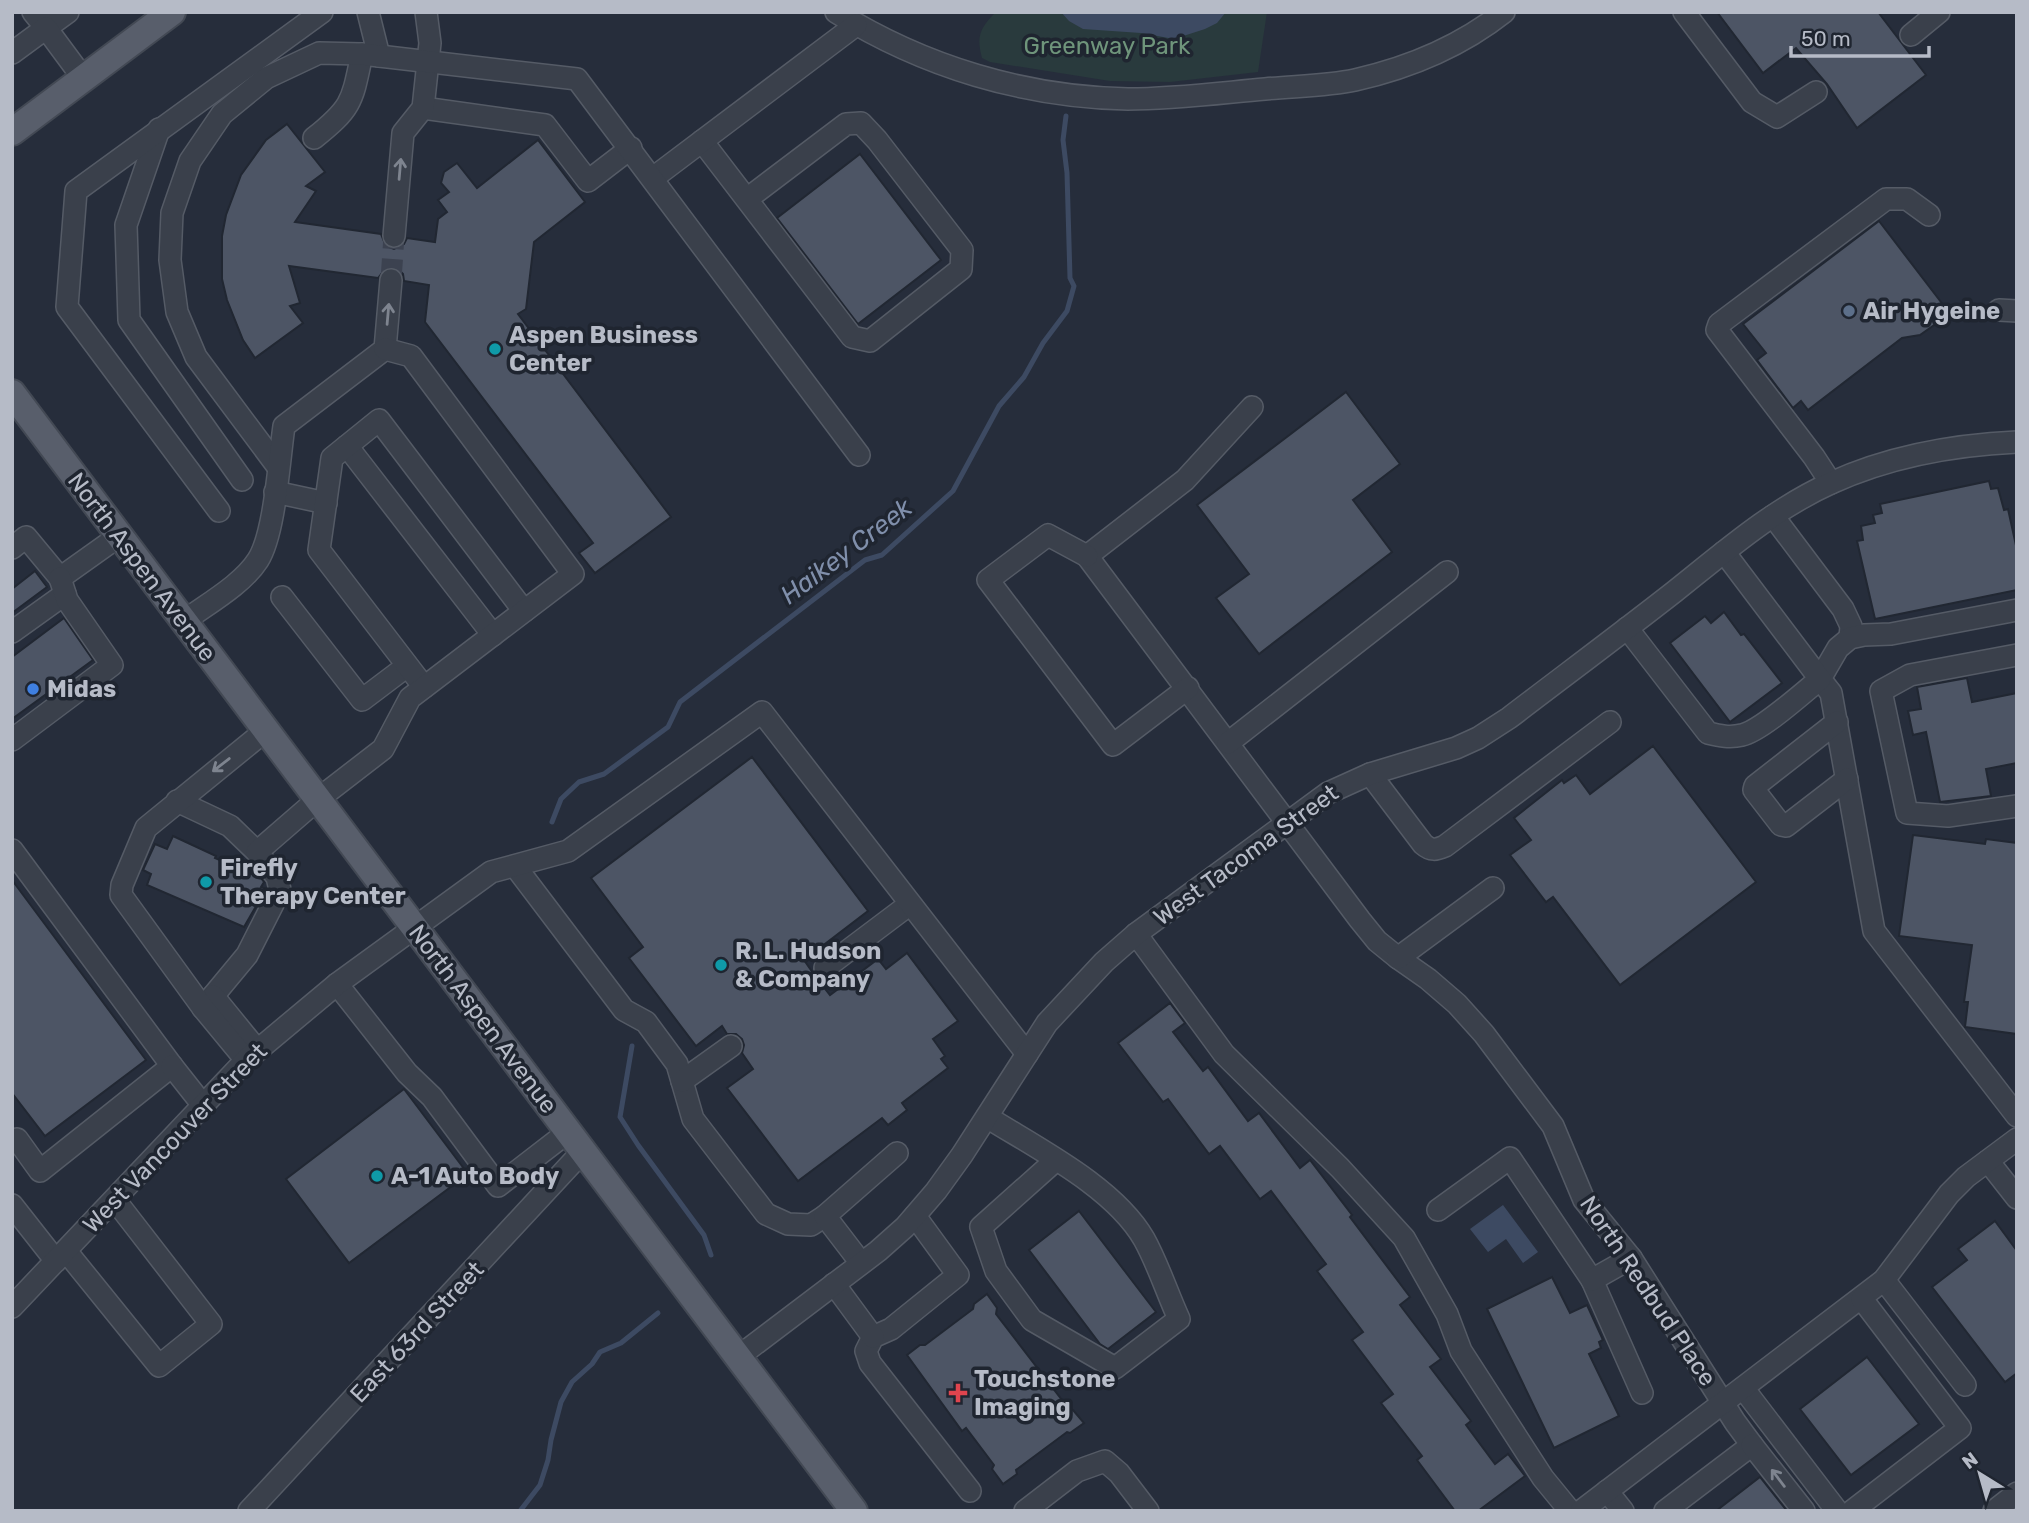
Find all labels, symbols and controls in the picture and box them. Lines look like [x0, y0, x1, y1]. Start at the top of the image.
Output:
scale bar [1791, 14, 1929, 58]
text: 50 m [1801, 26, 1851, 51]
park label: Greenway Park [1024, 32, 1191, 60]
one-way arrow [394, 158, 407, 180]
place label: Air Hygeine [1863, 297, 2000, 325]
marker: Air Hygeine [1841, 303, 1857, 319]
one-way arrow [382, 304, 395, 326]
place label: Aspen Business Center [509, 321, 698, 377]
marker: Aspen Business Center [487, 341, 503, 357]
street label: North Aspen Avenue [62, 467, 222, 667]
water label: Haikey Creek [774, 492, 919, 611]
place label: Midas [47, 675, 116, 703]
marker: Midas [25, 681, 41, 697]
one-way arrow [212, 758, 231, 773]
street label: West Tacoma Street [1148, 779, 1344, 931]
place label: Firefly Therapy Center [220, 854, 406, 910]
marker: Firefly Therapy Center [198, 874, 214, 890]
street label: North Aspen Avenue [403, 919, 563, 1119]
place label: R. L. Hudson & Company [735, 937, 882, 993]
marker: R. L. Hudson & Company [713, 957, 729, 973]
street label: West Vancouver Street [77, 1037, 273, 1239]
place label: A-1 Auto Body [391, 1162, 559, 1190]
marker: A-1 Auto Body [369, 1168, 385, 1184]
street label: North Redbud Place [1574, 1191, 1722, 1391]
street label: East 63rd Street [344, 1256, 490, 1408]
place label: Touchstone Imaging [974, 1365, 1116, 1421]
marker: Touchstone Imaging [948, 1383, 968, 1403]
north arrow [1945, 1439, 2015, 1509]
text: N [1958, 1448, 1982, 1474]
one-way arrow [1771, 1469, 1786, 1487]

